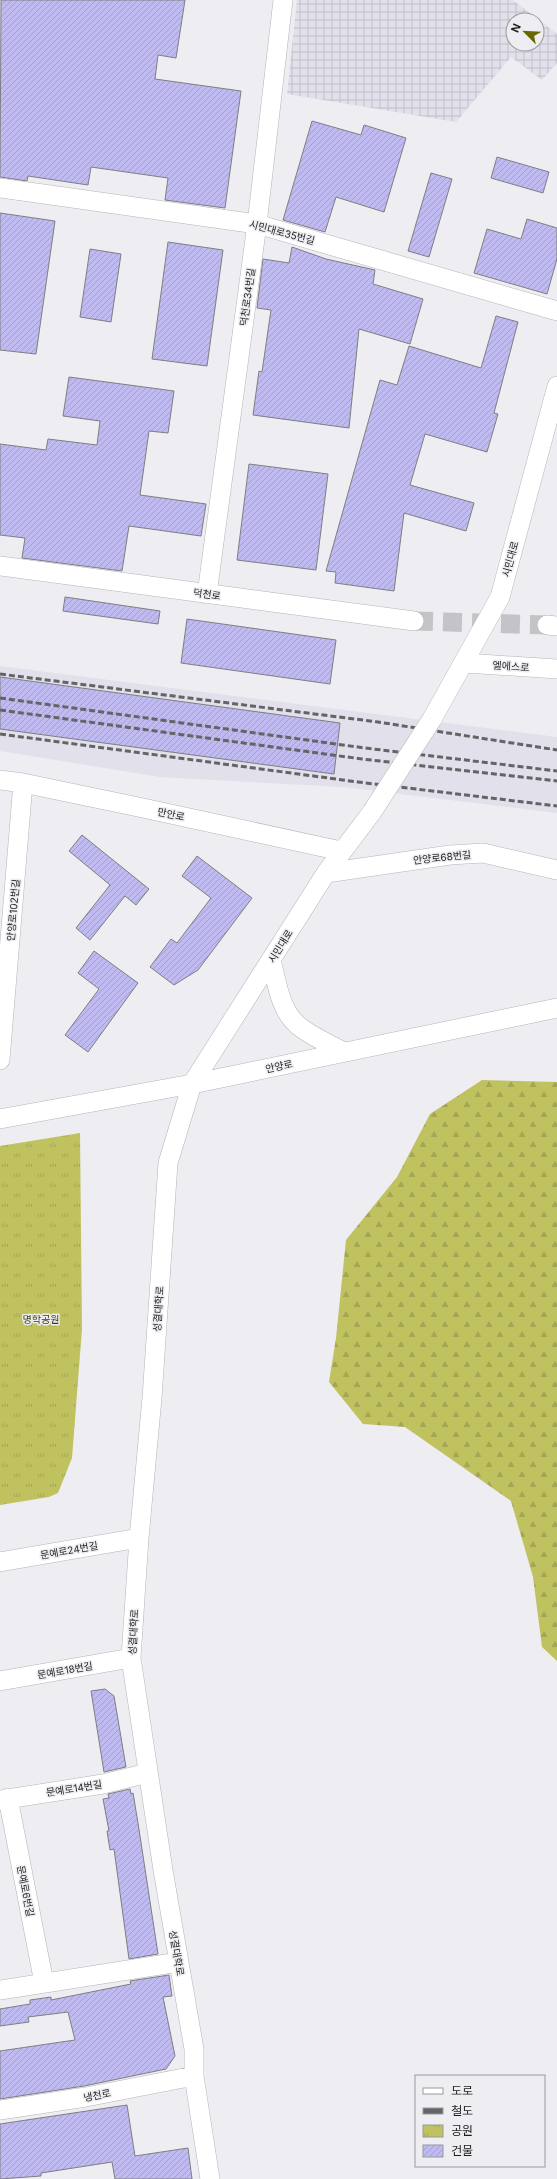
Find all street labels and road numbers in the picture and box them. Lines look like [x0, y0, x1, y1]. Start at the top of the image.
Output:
street label: 시민대로35번길 [248, 217, 316, 247]
street label: 덕천로34번길 [237, 267, 257, 327]
street label: 시민대로 [499, 540, 521, 578]
street label: 덕천로 [192, 586, 222, 602]
street label: 엘에스로 [492, 659, 530, 673]
street label: 만안로 [156, 805, 186, 823]
street label: 안양로68번길 [412, 848, 472, 866]
street label: 안양로102번길 [4, 878, 22, 942]
street label: 시민대로 [265, 927, 295, 965]
street label: 안양로 [264, 1057, 294, 1075]
street label: 성결대학로 [150, 1286, 166, 1332]
street label: 문예로24번길 [39, 1539, 99, 1561]
street label: 성결대학로 [126, 1609, 140, 1655]
street label: 문예로18번길 [36, 1659, 94, 1681]
street label: 문예로14번길 [45, 1778, 103, 1798]
street label: 문예로6번길 [15, 1864, 37, 1918]
street label: 성결대학로 [167, 1929, 187, 1977]
street label: 냉천로 [82, 2086, 112, 2104]

